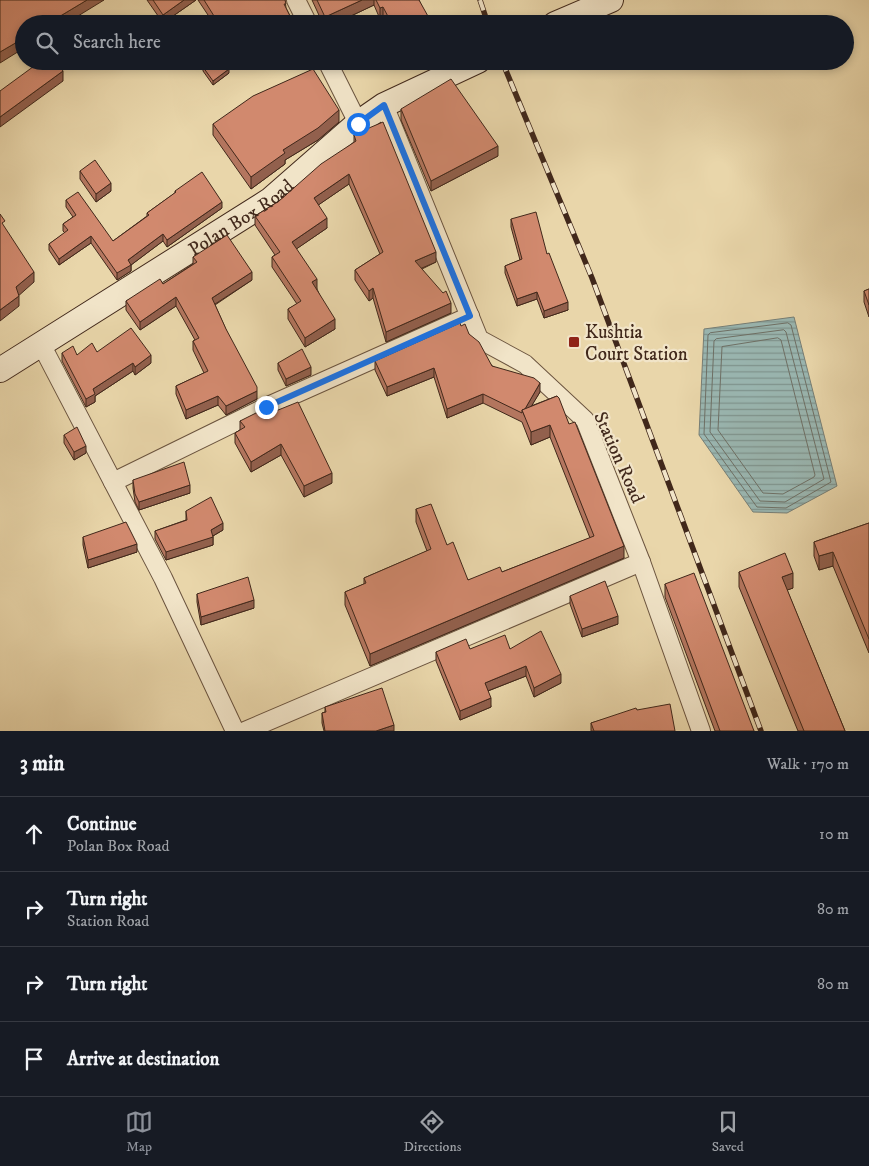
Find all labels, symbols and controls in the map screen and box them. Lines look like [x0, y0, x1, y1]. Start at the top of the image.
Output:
search box [15, 15, 854, 70]
icon: search [33, 29, 61, 57]
text: Search here [73, 31, 161, 54]
route start [347, 113, 370, 136]
street label: Polan Box Road [184, 174, 299, 262]
place label: Kushtia Court Station [585, 321, 688, 366]
marker: Kushtia Court Station [567, 335, 581, 349]
route end [255, 396, 278, 419]
street label: Station Road [588, 408, 649, 507]
text: 3 min [20, 751, 65, 777]
text: Walk · 170 m [767, 754, 849, 774]
text: Continue [67, 813, 137, 836]
icon: ahead [20, 820, 48, 848]
text: 10 m [819, 824, 849, 844]
text: Polan Box Road [67, 836, 169, 856]
text: Turn right [67, 888, 147, 911]
icon: right [20, 895, 48, 923]
text: 80 m [817, 899, 849, 919]
text: Station Road [67, 911, 149, 931]
icon: right [20, 970, 48, 998]
text: Turn right [67, 973, 147, 996]
text: 80 m [817, 974, 849, 994]
icon: arrive [20, 1045, 48, 1073]
text: Arrive at destination [67, 1048, 219, 1071]
tab: Map [125, 1108, 153, 1156]
tab: Directions [403, 1108, 461, 1156]
tab: Saved [712, 1108, 744, 1156]

